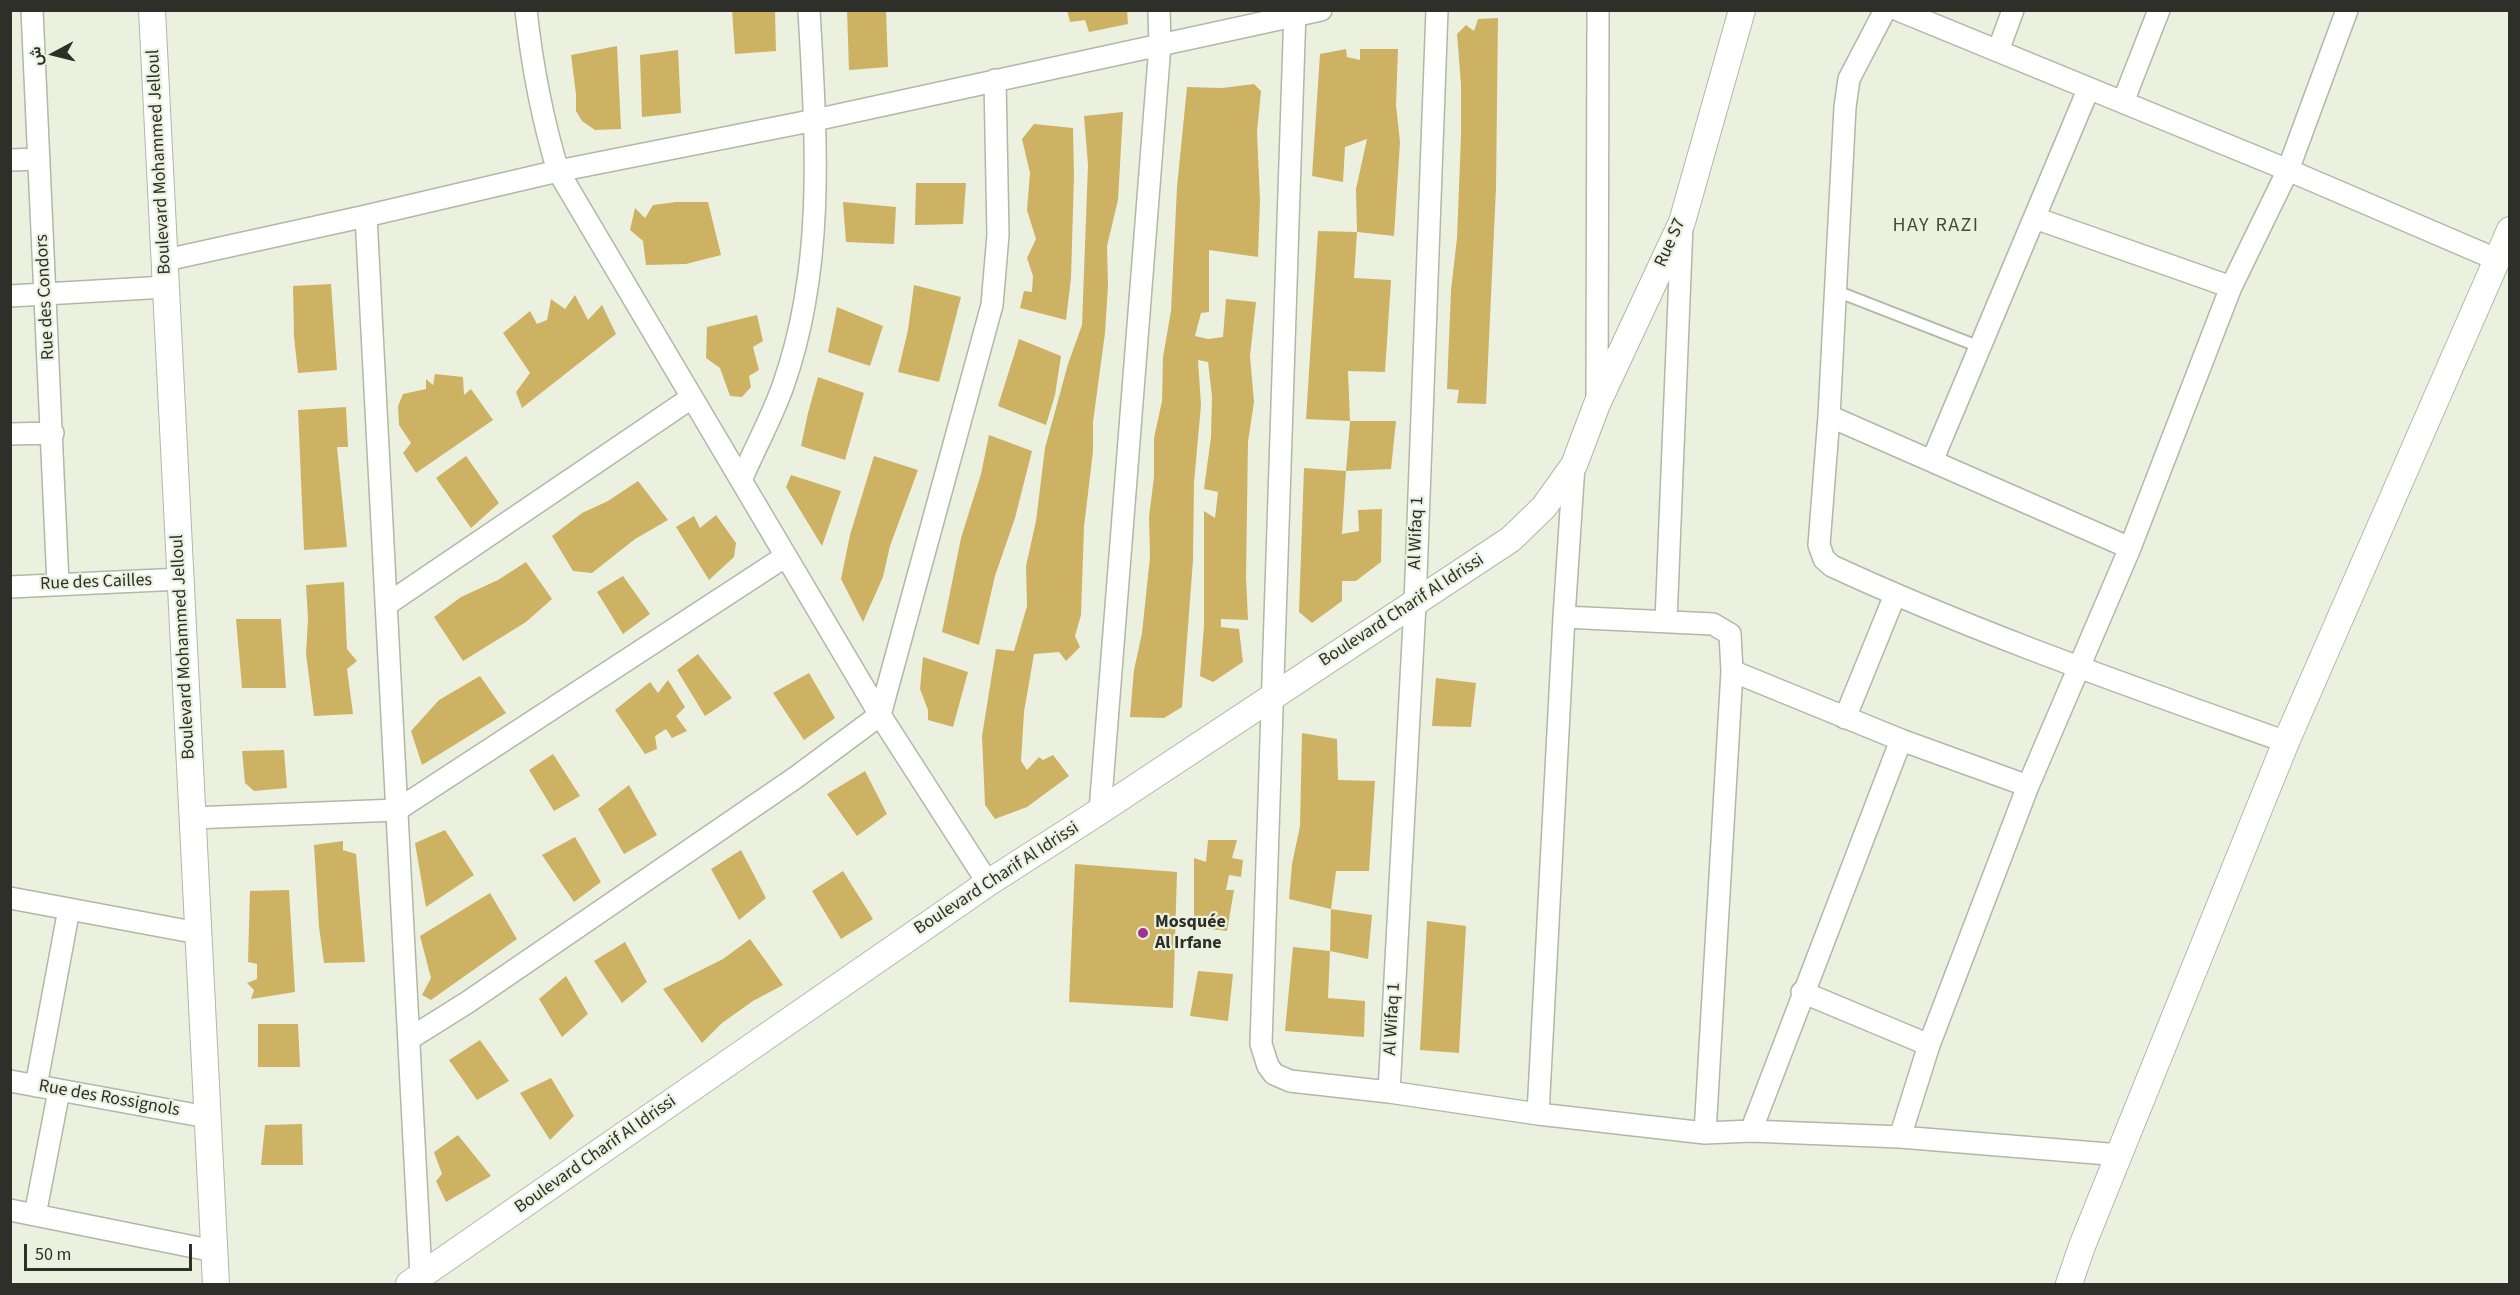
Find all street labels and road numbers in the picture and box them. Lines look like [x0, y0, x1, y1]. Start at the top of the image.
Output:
street label: Boulevard Mohammed Jelloul [143, 49, 177, 275]
street label: Rue S7 [1651, 215, 1691, 271]
street label: Rue des Condors [32, 234, 60, 360]
street label: Al Wifaq 1 [1405, 496, 1429, 570]
street label: Boulevard Mohammed Jelloul [167, 534, 201, 760]
street label: Boulevard Charif Al Idrissi [1316, 550, 1488, 672]
street label: Rue des Cailles [40, 570, 152, 596]
street label: Boulevard Charif Al Idrissi [911, 818, 1083, 940]
street label: Al Wifaq 1 [1380, 982, 1406, 1056]
street label: Rue des Rossignols [37, 1076, 181, 1122]
street label: Boulevard Charif Al Idrissi [511, 1091, 681, 1219]

